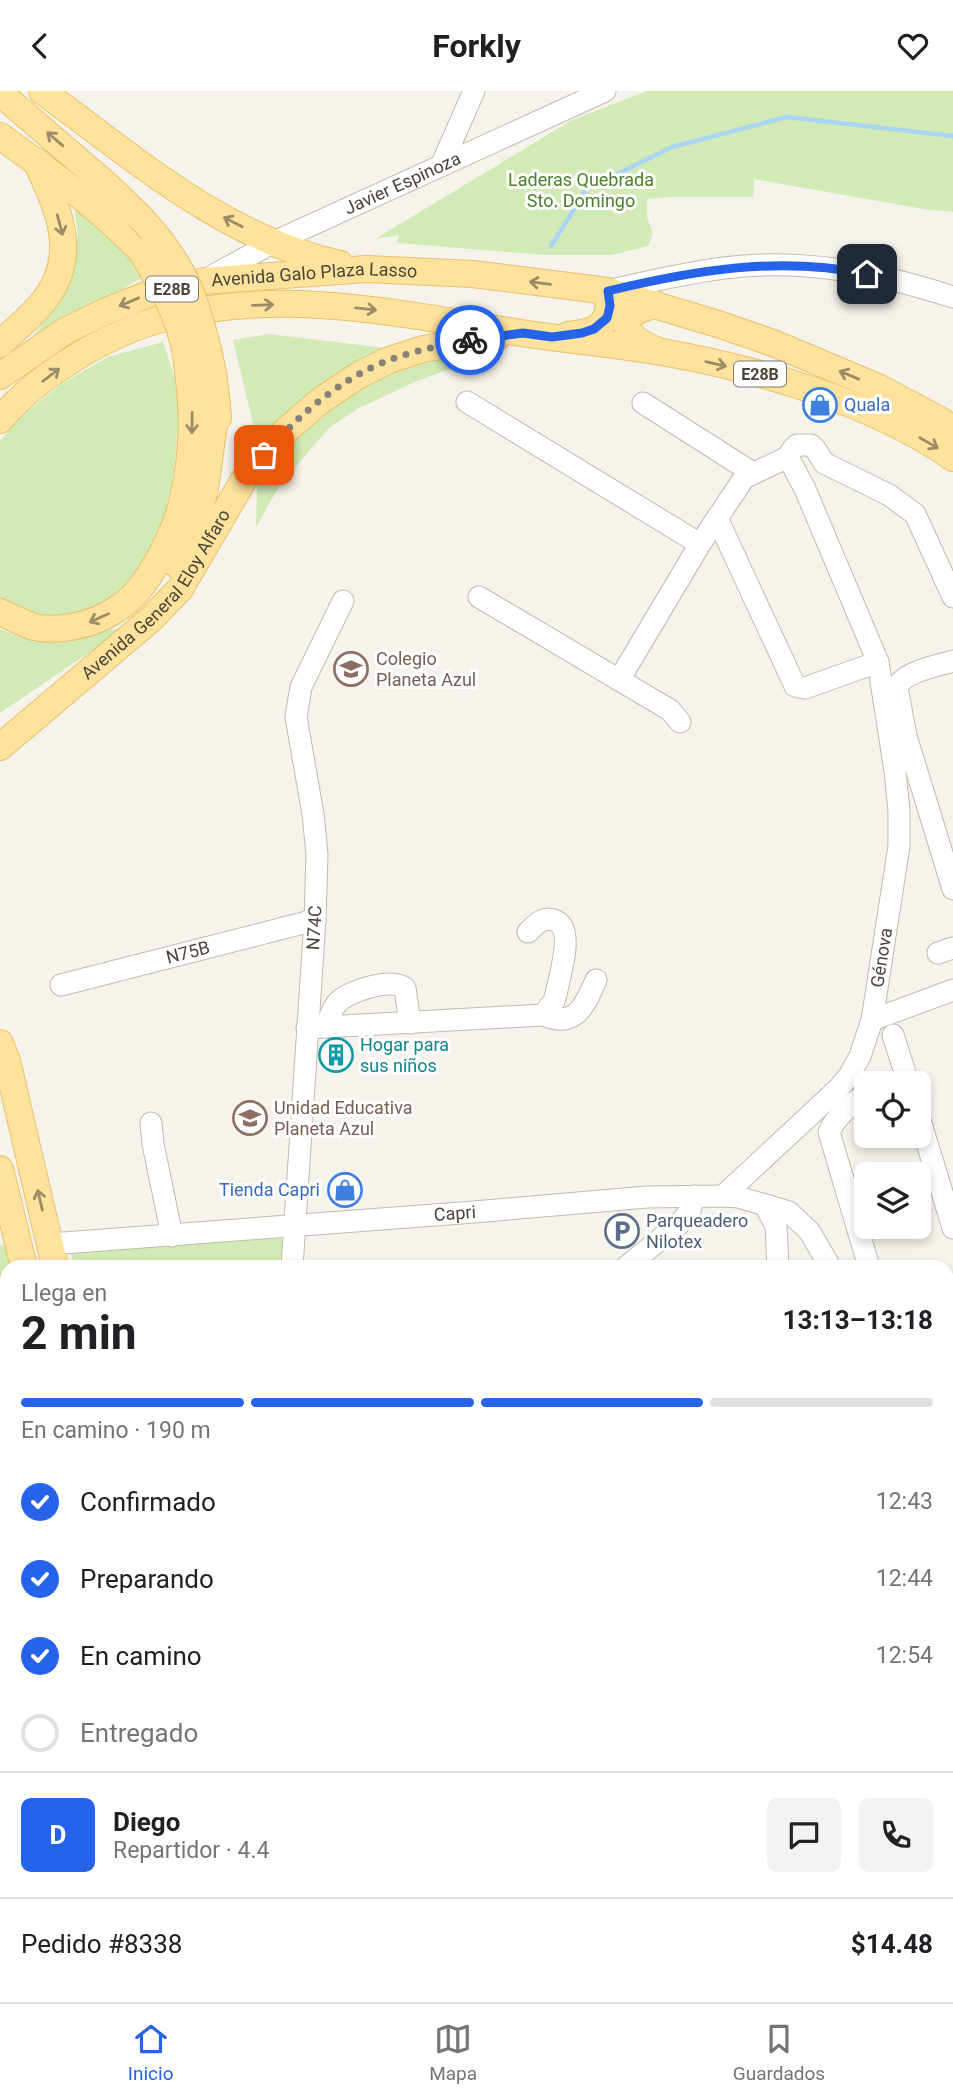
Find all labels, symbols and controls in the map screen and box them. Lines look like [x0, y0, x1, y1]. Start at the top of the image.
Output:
icon: back [21, 27, 59, 65]
text: Forkly [432, 27, 521, 65]
icon: heart [894, 27, 932, 65]
one-way arrow [46, 131, 64, 147]
street label: Javier Espinoza [341, 147, 464, 219]
park label: Laderas Quebrada Sto. Domingo [508, 169, 654, 211]
one-way arrow [55, 214, 68, 236]
one-way arrow [223, 215, 244, 229]
pin [837, 244, 897, 304]
icon: home [848, 255, 886, 293]
street label: Avenida Galo Plaza Lasso [210, 258, 418, 290]
one-way arrow [529, 276, 552, 289]
road number: E28B [146, 277, 198, 301]
one-way arrow [119, 296, 141, 309]
one-way arrow [251, 299, 274, 312]
one-way arrow [354, 303, 376, 316]
courier [435, 305, 505, 375]
icon: bike [451, 321, 489, 359]
one-way arrow [704, 358, 727, 371]
road number: E28B [734, 361, 786, 387]
one-way arrow [41, 367, 59, 382]
one-way arrow [839, 368, 861, 381]
shop icon: Quala [801, 386, 839, 424]
place label: Quala [844, 394, 890, 415]
one-way arrow [185, 411, 199, 434]
pin [234, 425, 294, 485]
icon: bag [245, 436, 283, 474]
one-way arrow [918, 436, 938, 450]
street label: Avenida General Eloy Alfaro [77, 505, 234, 684]
one-way arrow [89, 612, 111, 625]
place label: Colegio Planeta Azul [376, 648, 476, 690]
school or university icon: Colegio Planeta Azul [332, 650, 370, 688]
street label: N74C [302, 905, 325, 951]
street label: Génova [866, 926, 896, 989]
street label: N75B [164, 936, 212, 968]
place label: Hogar para sus niños [360, 1034, 449, 1076]
building icon: Hogar para sus niños [317, 1036, 355, 1074]
map controls [854, 1071, 931, 1239]
button: locate [854, 1071, 931, 1148]
place label: Unidad Educativa Planeta Azul [274, 1097, 413, 1139]
school or university icon: Unidad Educativa Planeta Azul [231, 1099, 269, 1137]
button: layers [854, 1162, 931, 1239]
shop icon: Tienda Capri [326, 1171, 364, 1209]
place label: Tienda Capri [219, 1179, 320, 1200]
one-way arrow [32, 1189, 46, 1212]
street label: Capri [433, 1201, 477, 1225]
place label: Parqueadero Nilotex [646, 1210, 748, 1252]
parking icon: Parqueadero Nilotex [603, 1212, 641, 1250]
text: Llega en [21, 1280, 107, 1307]
text: 13:13–13:18 [783, 1305, 933, 1335]
text: 2 min [21, 1306, 137, 1360]
text: En camino · 190 m [21, 1417, 211, 1444]
icon: check [21, 1483, 59, 1521]
text: Confirmado [80, 1487, 216, 1517]
text: 12:43 [876, 1488, 933, 1515]
icon: check [21, 1560, 59, 1598]
text: Preparando [80, 1564, 214, 1594]
text: 12:44 [876, 1565, 933, 1592]
icon: check [21, 1637, 59, 1675]
text: En camino [80, 1641, 202, 1671]
text: 12:54 [876, 1642, 933, 1669]
text: Entregado [80, 1718, 198, 1748]
button: chat [767, 1798, 841, 1872]
button: phone [859, 1798, 933, 1872]
text: Diego [113, 1807, 180, 1837]
text: D [50, 1820, 66, 1850]
text: Repartidor · 4.4 [113, 1837, 270, 1864]
text: Pedido #8338 [21, 1929, 182, 1959]
text: $14.48 [851, 1929, 933, 1959]
tab: Inicio [128, 2020, 174, 2085]
tab: Mapa [429, 2020, 477, 2085]
tab: Guardados [733, 2020, 825, 2085]

